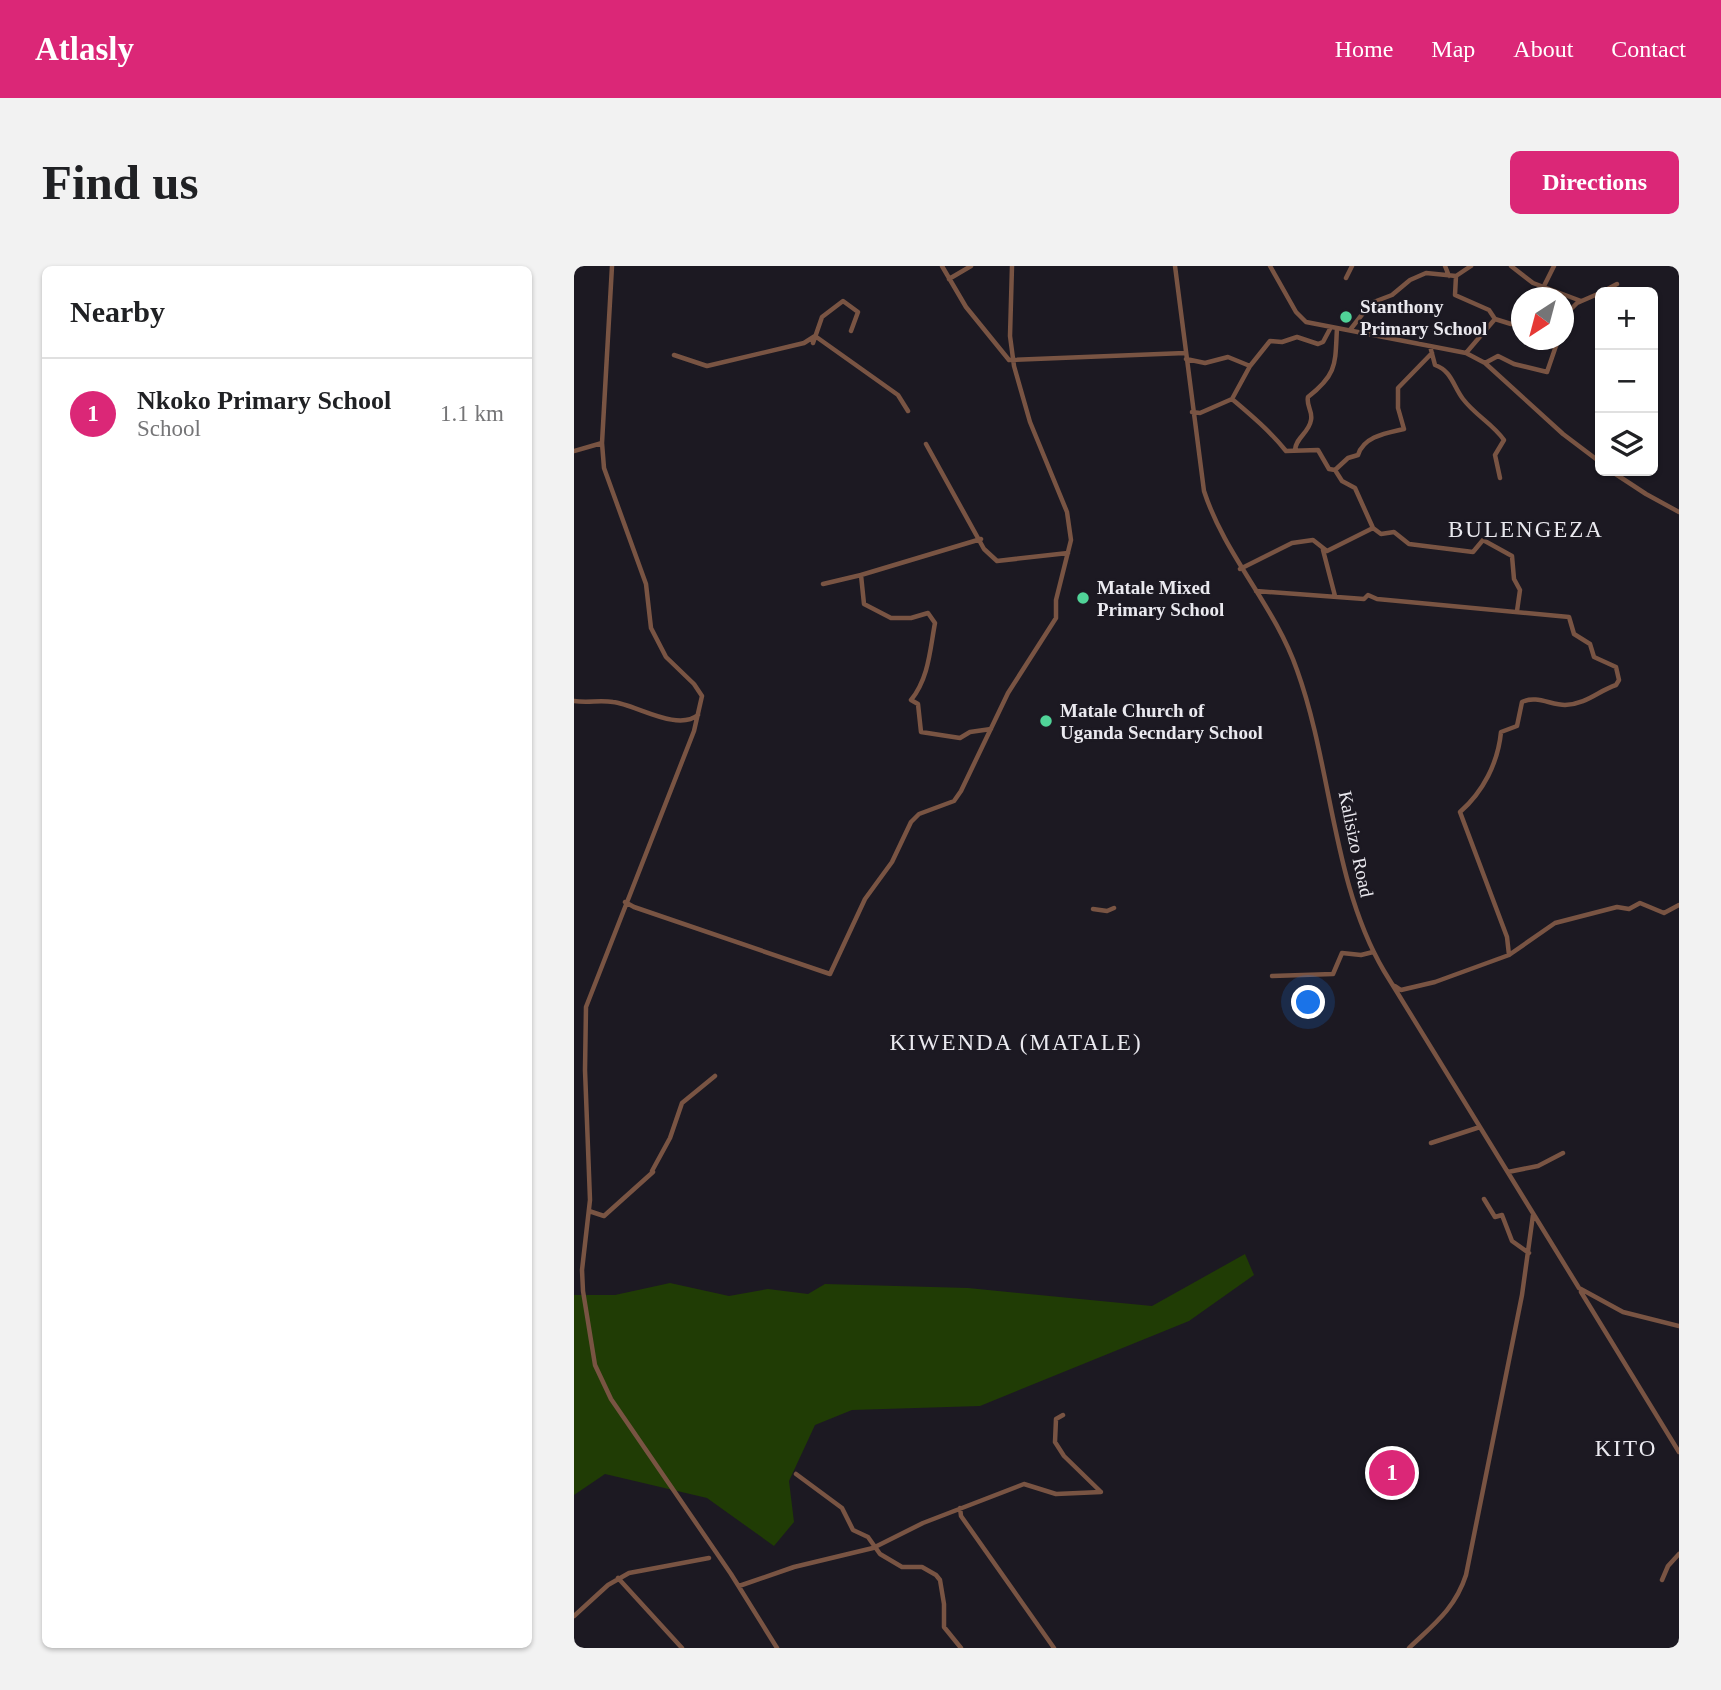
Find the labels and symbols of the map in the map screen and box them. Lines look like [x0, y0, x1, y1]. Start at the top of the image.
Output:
north arrow [1511, 287, 1574, 350]
place label: Stanthony Primary School [1360, 296, 1487, 339]
marker: Stanthony Primary School [1338, 309, 1354, 325]
district label: BULENGEZA [1448, 517, 1604, 542]
place label: Matale Mixed Primary School [1097, 577, 1224, 620]
marker: Matale Mixed Primary School [1075, 590, 1091, 606]
place label: Matale Church of Uganda Secndary School [1060, 700, 1263, 743]
marker: Matale Church of Uganda Secndary School [1038, 713, 1054, 729]
street label: Kalisizo Road [1334, 789, 1378, 900]
your location [1291, 985, 1325, 1019]
district label: KIWENDA (MATALE) [889, 1030, 1143, 1055]
district label: KITO [1595, 1436, 1657, 1461]
pin: 1 [1369, 1447, 1415, 1499]

